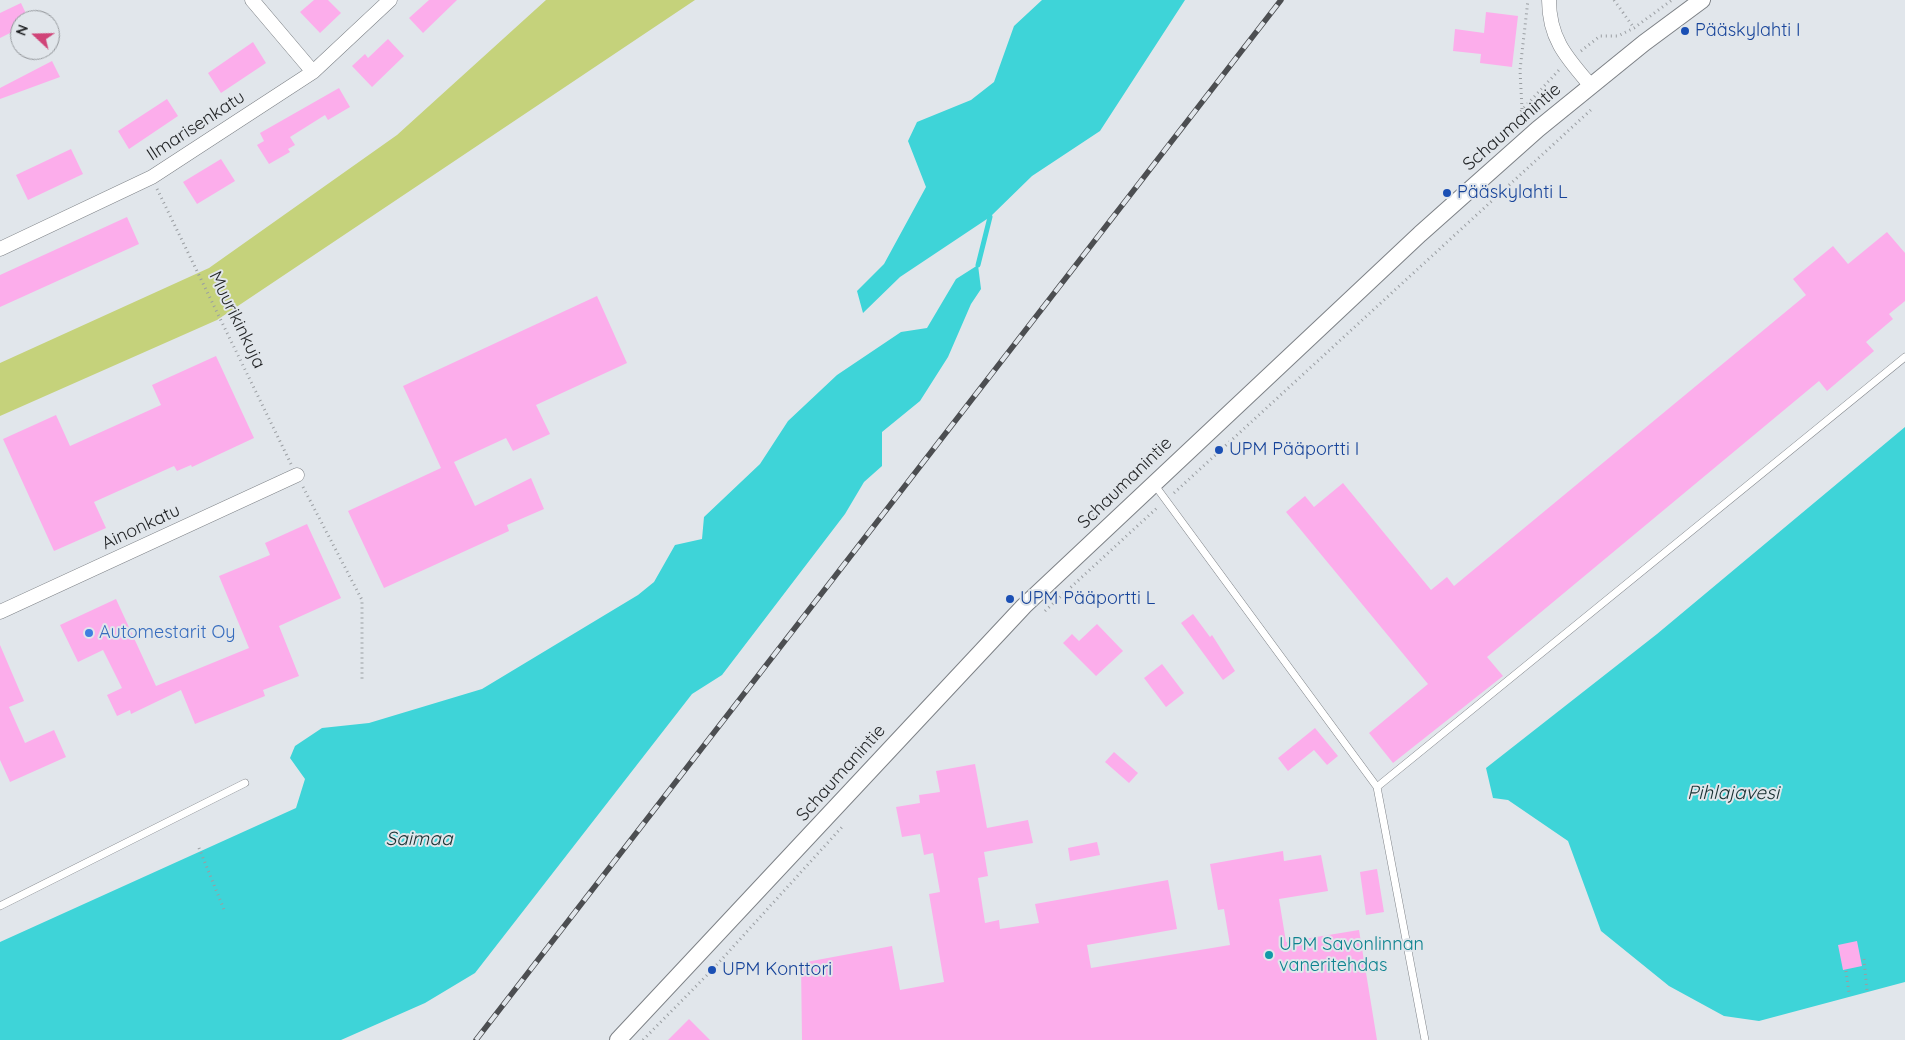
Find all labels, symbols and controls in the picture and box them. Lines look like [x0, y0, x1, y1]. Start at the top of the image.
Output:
north arrow [10, 10, 60, 60]
place label: Pääskylahti I [1695, 20, 1801, 42]
text: N [12, 22, 32, 38]
marker: Pääskylahti I [1679, 25, 1691, 37]
street label: Schaumanintie [1459, 79, 1565, 175]
street label: Ilmarisenkatu [143, 86, 249, 166]
place label: Pääskylahti L [1457, 182, 1568, 204]
marker: Pääskylahti L [1441, 187, 1453, 199]
street label: Muurikinkuja [204, 268, 270, 372]
street label: Schaumanintie [1073, 433, 1177, 533]
place label: UPM Pääportti I [1229, 439, 1359, 461]
marker: UPM Pääportti I [1213, 444, 1225, 456]
street label: Ainonkatu [98, 499, 184, 555]
place label: UPM Pääportti L [1020, 588, 1155, 610]
marker: UPM Pääportti L [1004, 593, 1016, 605]
place label: Automestarit Oy [99, 622, 235, 644]
marker: Automestarit Oy [83, 627, 95, 639]
street label: Schaumanintie [792, 720, 890, 826]
water label: Pihlajavesi [1687, 782, 1779, 804]
water label: Saimaa [386, 828, 452, 850]
place label: UPM Savonlinnan vaneritehdas [1279, 934, 1424, 976]
marker: UPM Savonlinnan vaneritehdas [1263, 949, 1275, 961]
place label: UPM Konttori [722, 959, 832, 981]
marker: UPM Konttori [706, 964, 718, 976]

